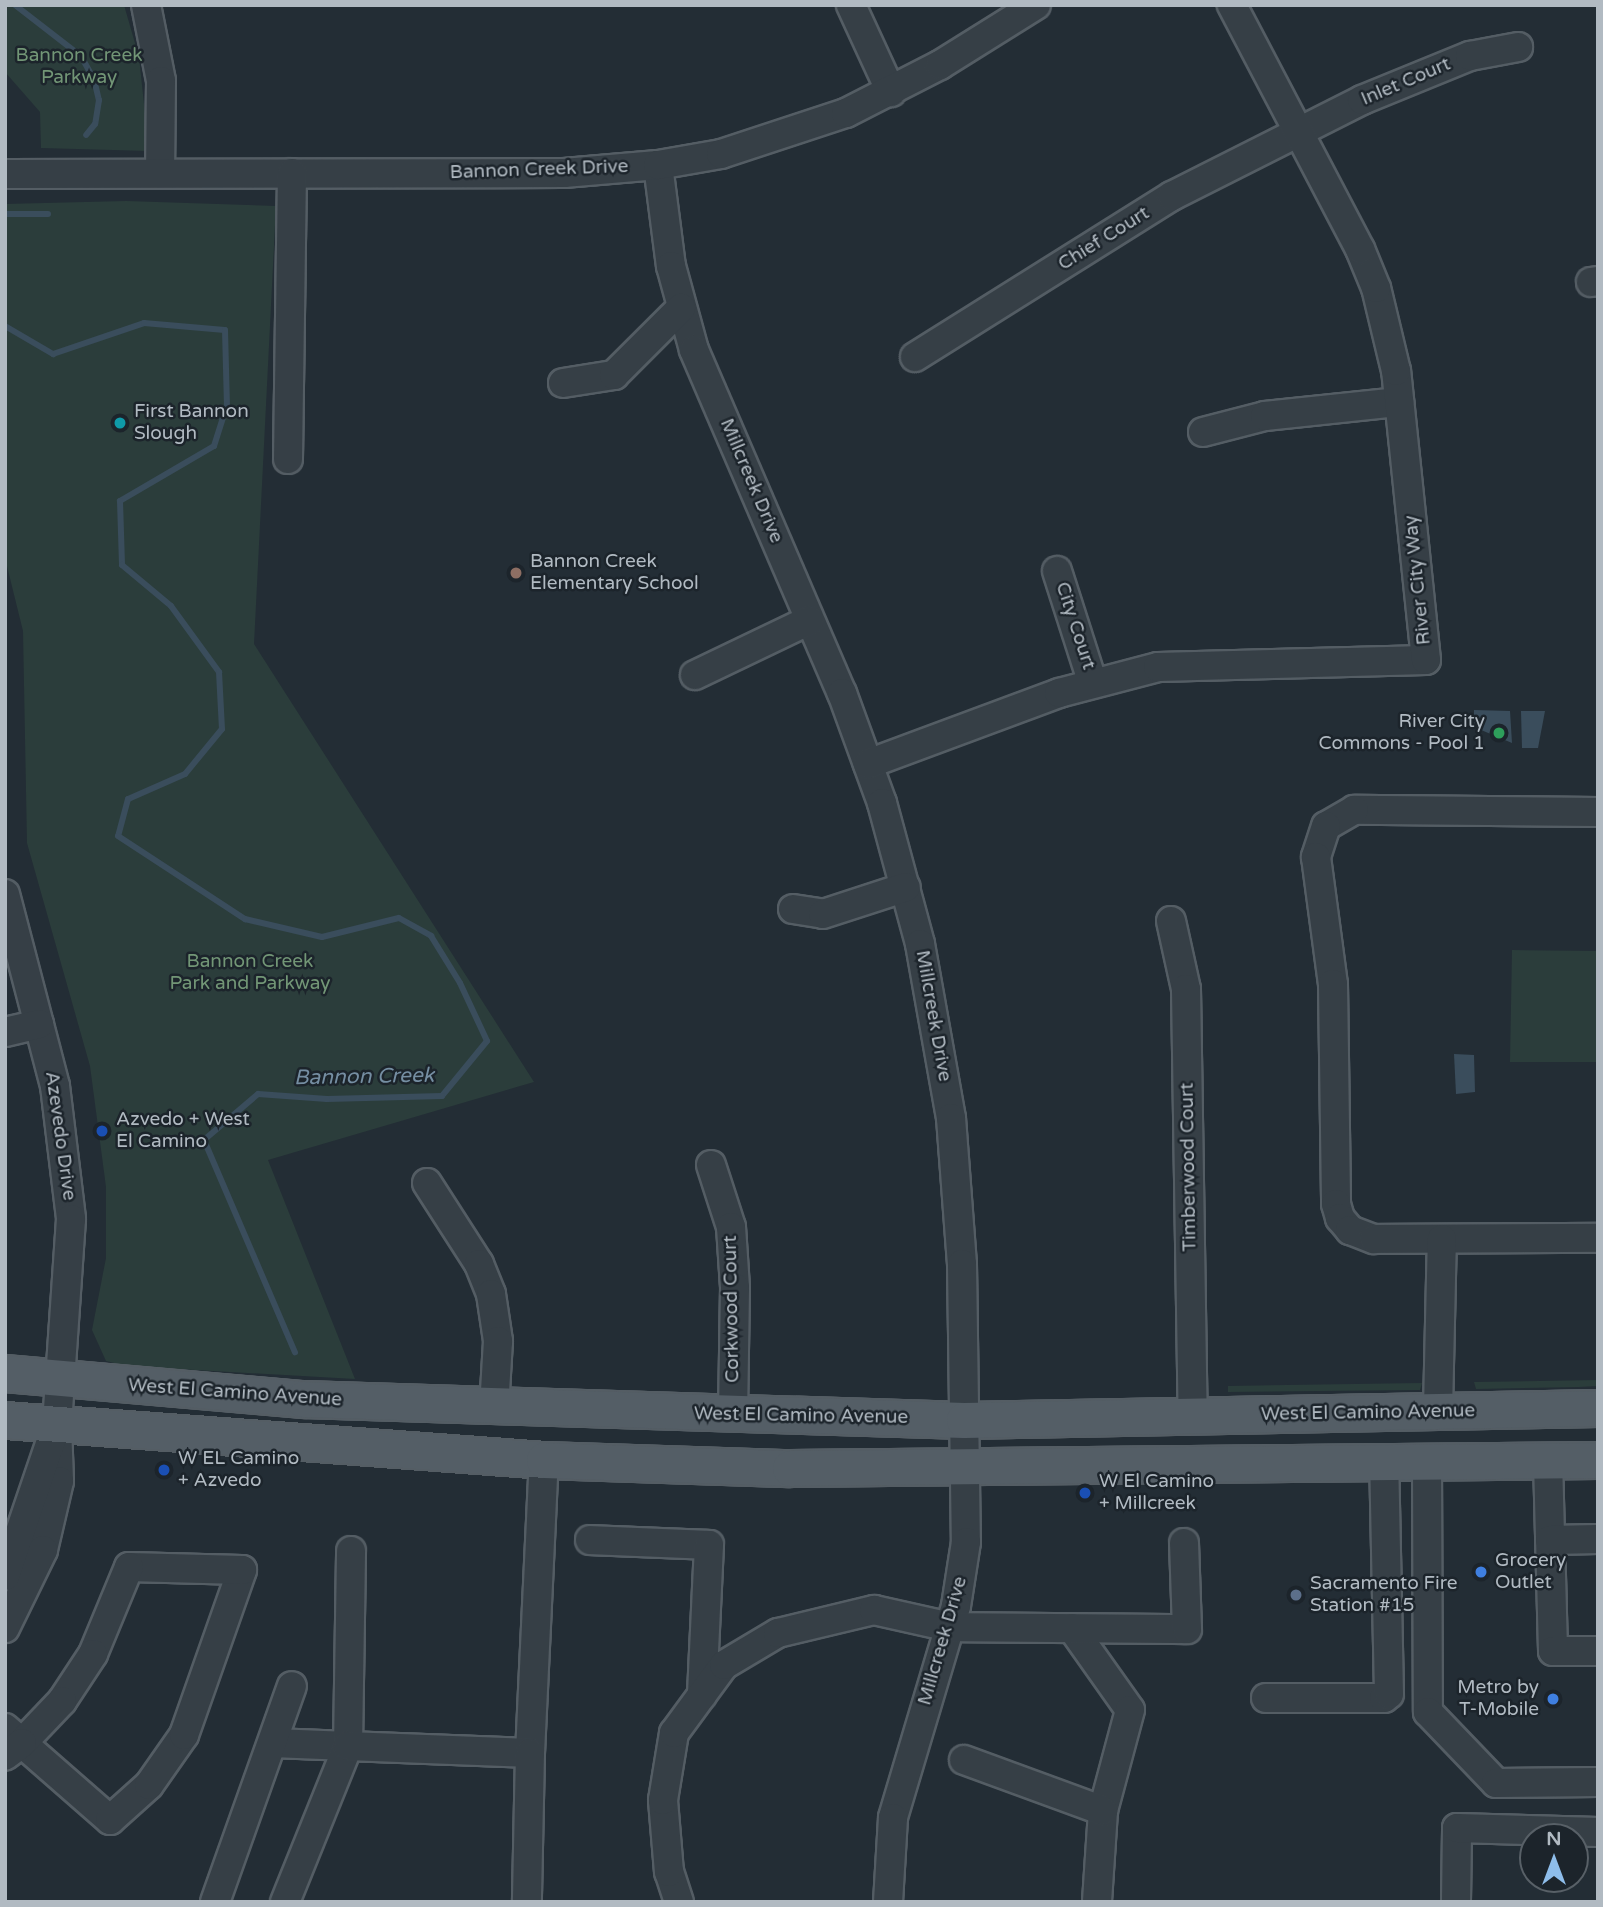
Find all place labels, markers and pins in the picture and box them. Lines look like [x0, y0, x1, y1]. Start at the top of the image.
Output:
place label: First Bannon Slough [134, 401, 249, 445]
marker: First Bannon Slough [112, 415, 128, 431]
place label: Bannon Creek Elementary School [530, 551, 699, 595]
marker: Bannon Creek Elementary School [508, 565, 524, 581]
place label: River City Commons - Pool 1 [1319, 711, 1485, 755]
marker: River City Commons - Pool 1 [1491, 725, 1507, 741]
place label: Azvedo + West El Camino [116, 1109, 250, 1153]
marker: Azvedo + West El Camino [94, 1123, 110, 1139]
place label: W EL Camino + Azvedo [178, 1448, 299, 1492]
marker: W EL Camino + Azvedo [156, 1462, 172, 1478]
place label: W El Camino + Millcreek [1099, 1471, 1214, 1515]
marker: W El Camino + Millcreek [1077, 1485, 1093, 1501]
place label: Grocery Outlet [1495, 1550, 1566, 1594]
marker: Grocery Outlet [1473, 1564, 1489, 1580]
place label: Sacramento Fire Station #15 [1310, 1573, 1457, 1617]
marker: Sacramento Fire Station #15 [1288, 1587, 1304, 1603]
place label: Metro by T-Mobile [1457, 1677, 1539, 1721]
marker: Metro by T-Mobile [1545, 1691, 1561, 1707]

